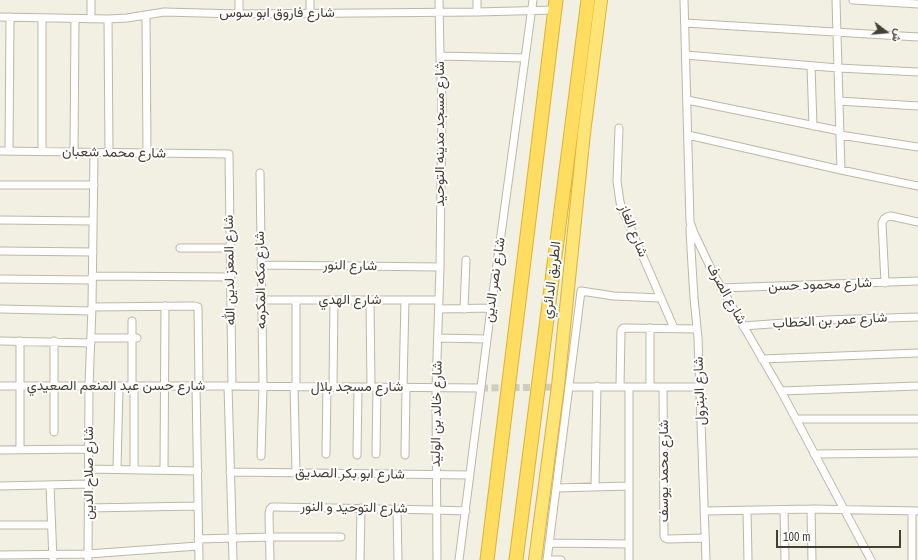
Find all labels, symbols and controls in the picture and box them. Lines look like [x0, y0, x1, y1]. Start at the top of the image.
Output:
street label: شارع فاروق ابو سوس [219, 5, 335, 21]
north arrow [866, 12, 906, 52]
text: ش [889, 27, 906, 44]
street label: شارع مسجد مدينه التوحيد [432, 61, 448, 207]
street label: شارع محمد شعبان [62, 144, 166, 162]
street label: شارع الغاز [615, 202, 651, 260]
street label: شارع المعز لدين الله [221, 215, 239, 325]
street label: شارع مكه المكرمه [252, 231, 270, 329]
street label: شارع نصر الدين [481, 236, 509, 324]
street label: الطريق الدائري [539, 240, 565, 320]
street label: شارع النور [323, 257, 377, 275]
street label: شارع الصرف [702, 261, 750, 327]
street label: شارع محمود حسن [768, 275, 872, 295]
street label: شارع الهدي [319, 292, 381, 308]
street label: شارع عمر بن الخطاب [772, 310, 888, 332]
street label: شارع البترول [690, 356, 710, 426]
street label: شارع خالد بن الوليد [428, 361, 446, 467]
street label: شارع حسن عبد المنعم الصعيدي [27, 378, 205, 394]
street label: شارع مسجد بلال [311, 379, 403, 395]
street label: شارع محمد يوسف [656, 420, 672, 522]
street label: شارع صلاح الدين [81, 426, 97, 520]
street label: شارع ابو بكر الصديق [295, 465, 405, 483]
street label: شارع التوحيد و النور [300, 499, 408, 517]
scale bar [778, 522, 903, 548]
text: 100 m [783, 529, 810, 545]

